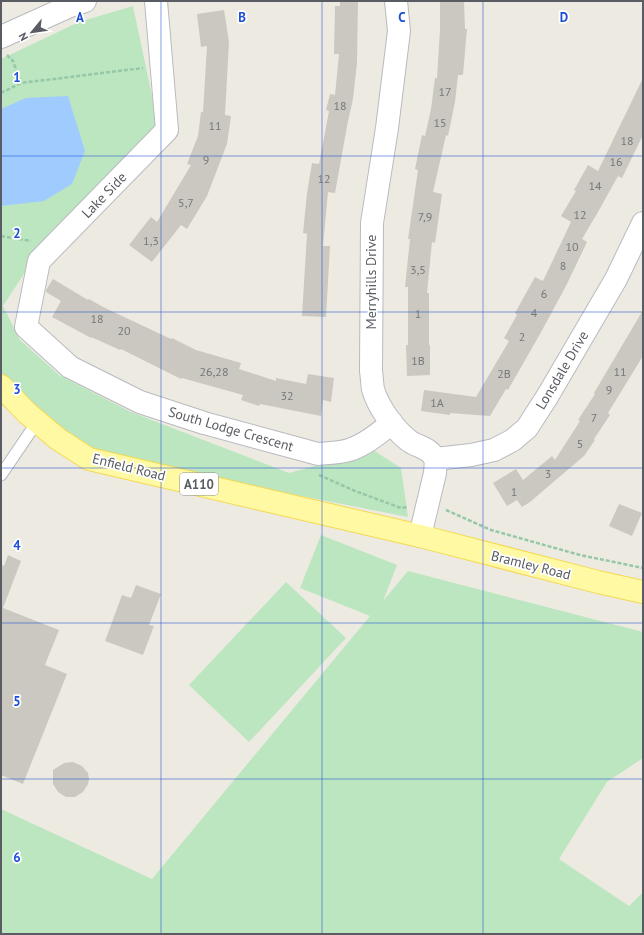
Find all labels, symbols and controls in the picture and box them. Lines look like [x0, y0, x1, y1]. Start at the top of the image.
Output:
text: A [76, 9, 84, 26]
text: B [238, 9, 246, 26]
text: C [398, 9, 406, 26]
text: D [560, 9, 568, 26]
north arrow [12, 12, 52, 52]
text: N [15, 30, 31, 43]
text: 1 [13, 69, 21, 86]
house number: 17 [438, 84, 452, 99]
house number: 18 [333, 98, 347, 113]
house number: 15 [433, 115, 447, 130]
house number: 11 [208, 118, 222, 133]
house number: 18 [620, 133, 634, 148]
house number: 9 [203, 152, 209, 167]
house number: 16 [609, 154, 623, 169]
street label: Lake Side [78, 168, 130, 222]
house number: 12 [317, 171, 331, 186]
house number: 14 [588, 178, 602, 193]
house number: 5,7 [178, 195, 194, 210]
house number: 12 [573, 207, 587, 222]
house number: 7,9 [418, 209, 432, 224]
text: 2 [13, 225, 21, 242]
house number: 1,3 [143, 233, 159, 248]
street label: Merryhills Drive [362, 235, 380, 329]
house number: 10 [565, 239, 579, 254]
house number: 8 [560, 258, 566, 273]
house number: 3,5 [410, 262, 426, 277]
house number: 6 [541, 286, 547, 301]
house number: 4 [531, 305, 538, 320]
house number: 1 [415, 306, 421, 321]
house number: 18 [90, 311, 104, 326]
house number: 20 [117, 323, 131, 338]
street label: Lonsdale Drive [532, 328, 592, 412]
house number: 2 [519, 329, 525, 344]
house number: 1B [411, 353, 425, 368]
house number: 26,28 [200, 364, 228, 379]
house number: 11 [613, 364, 627, 379]
house number: 2B [497, 366, 511, 381]
text: 3 [13, 381, 21, 398]
house number: 9 [606, 382, 612, 397]
house number: 32 [280, 388, 294, 403]
house number: 1A [430, 395, 444, 410]
street label: South Lodge Crescent [166, 403, 296, 456]
house number: 7 [591, 410, 597, 425]
house number: 5 [577, 436, 583, 451]
street label: Enfield Road [91, 449, 167, 485]
house number: 3 [545, 466, 551, 481]
road number: A110 [180, 473, 218, 495]
house number: 1 [511, 484, 517, 499]
text: 4 [13, 537, 21, 554]
street label: Bramley Road [489, 546, 573, 584]
text: 5 [13, 693, 21, 710]
text: 6 [13, 849, 21, 866]

